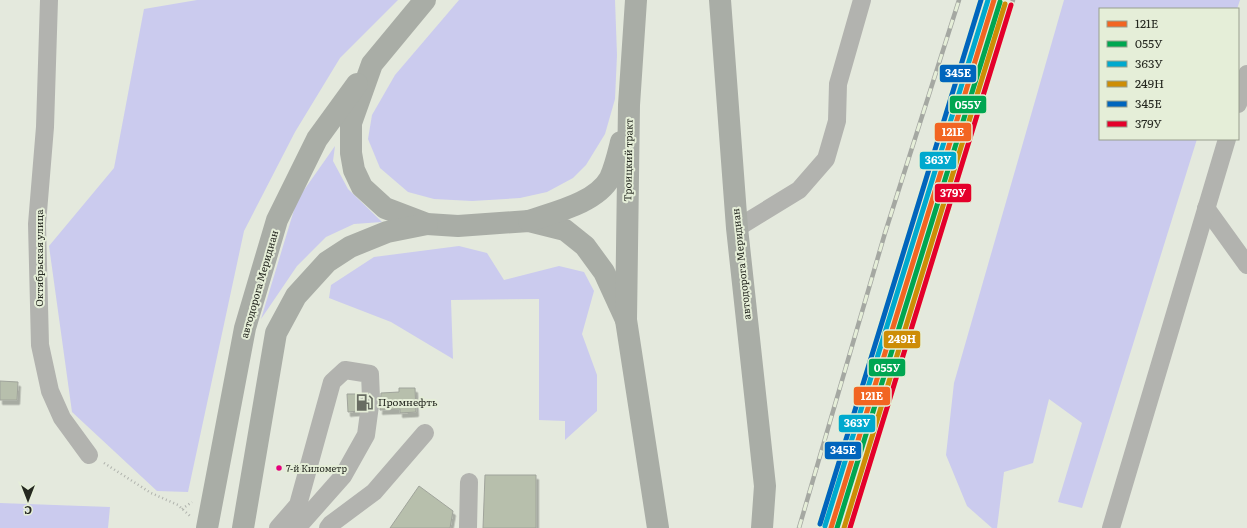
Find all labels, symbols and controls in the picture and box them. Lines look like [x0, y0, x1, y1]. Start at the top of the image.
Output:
legend [1099, 8, 1239, 140]
text: 121Е [1135, 14, 1159, 32]
text: 055У [1135, 34, 1163, 52]
text: 363У [1135, 54, 1163, 72]
line badge: 345Е [939, 64, 977, 83]
text: 345Е [945, 64, 971, 80]
text: 249Н [1135, 74, 1164, 92]
text: 345Е [1135, 94, 1162, 112]
line badge: 055У [949, 95, 987, 114]
text: 055У [955, 96, 982, 112]
text: 379У [1135, 114, 1163, 132]
street label: Троицкий тракт [619, 118, 636, 202]
line badge: 121Е [934, 122, 972, 142]
text: 121Е [942, 123, 964, 139]
line badge: 363У [919, 151, 957, 170]
text: 363У [925, 151, 952, 167]
line badge: 379У [934, 183, 972, 203]
text: 379У [940, 184, 966, 200]
street label: автодорога Меридиан [727, 207, 754, 320]
street label: Октябрьская улица [31, 209, 46, 307]
street label: автодорога Меридиан [236, 228, 281, 340]
line badge: 249Н [883, 330, 921, 349]
text: 249Н [888, 330, 916, 346]
line badge: 055У [868, 358, 906, 377]
text: 055У [874, 359, 901, 375]
line badge: 121Е [853, 386, 891, 406]
text: 121Е [861, 387, 883, 403]
fuel station icon: Промнефть [355, 392, 375, 412]
place label: Промнефть [378, 394, 438, 409]
line badge: 363У [838, 414, 876, 433]
text: 363У [844, 414, 871, 430]
line badge: 345Е [824, 441, 862, 460]
text: 345Е [830, 441, 856, 457]
place label: 7-й Километр [286, 461, 347, 475]
marker: 7-й Километр [274, 463, 284, 473]
north arrow [8, 480, 48, 520]
text: С [24, 503, 32, 519]

